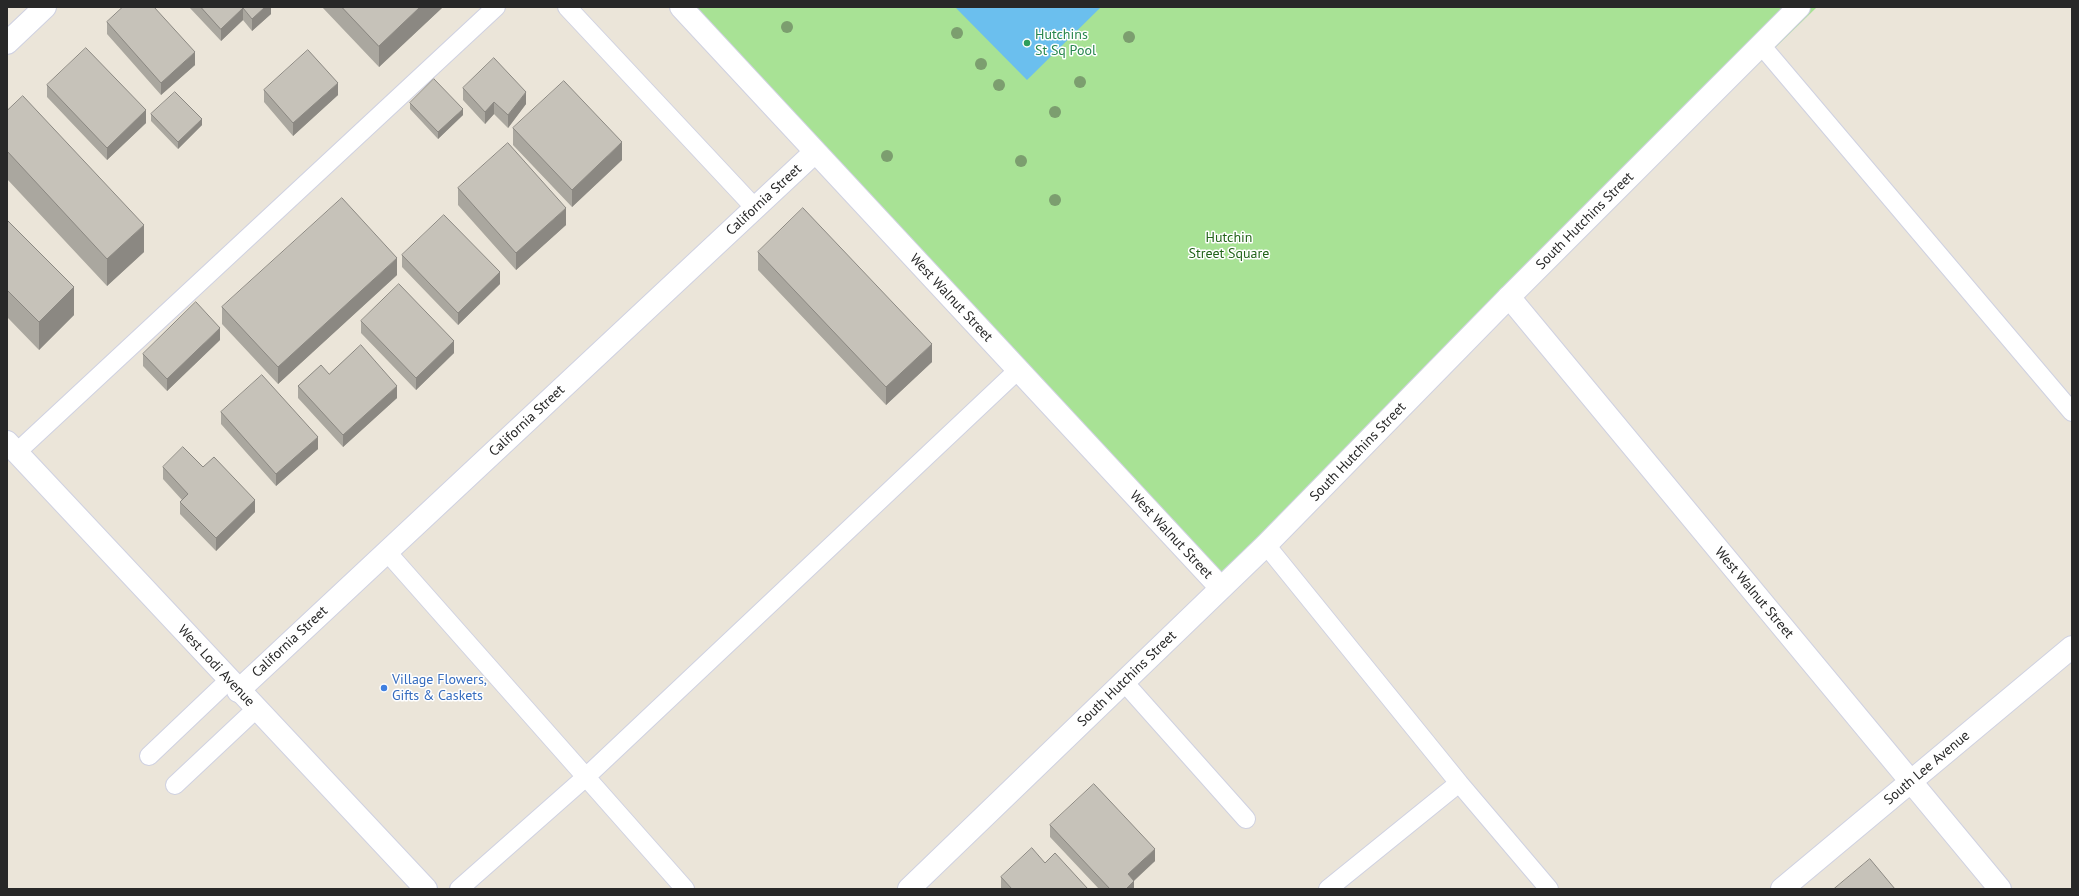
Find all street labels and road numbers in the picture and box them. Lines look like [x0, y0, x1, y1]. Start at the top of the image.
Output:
street label: California Street [723, 161, 805, 239]
street label: South Hutchins Street [1533, 169, 1637, 273]
street label: West Walnut Street [906, 251, 996, 345]
street label: California Street [486, 382, 568, 460]
street label: South Hutchins Street [1306, 399, 1410, 505]
street label: West Walnut Street [1126, 488, 1216, 582]
street label: West Walnut Street [1711, 544, 1797, 642]
street label: California Street [249, 603, 331, 681]
street label: West Lodi Avenue [174, 622, 258, 710]
street label: South Hutchins Street [1074, 627, 1180, 731]
street label: South Lee Avenue [1881, 727, 1973, 809]

